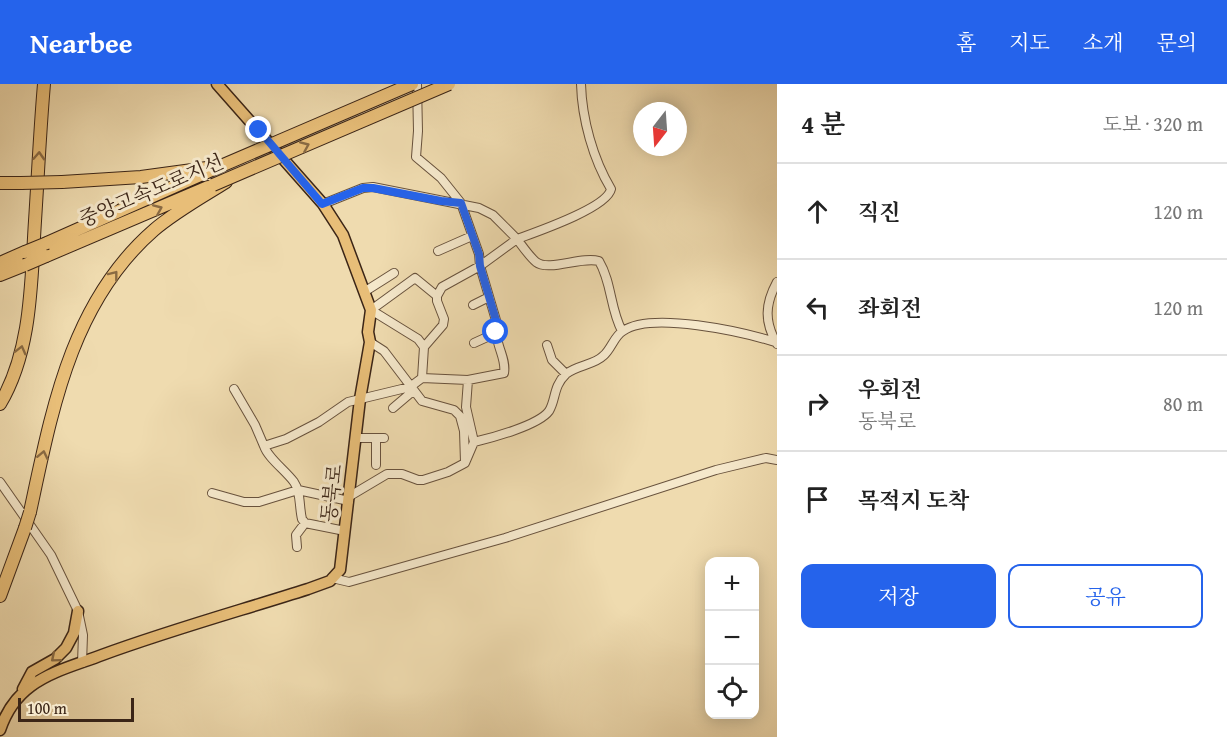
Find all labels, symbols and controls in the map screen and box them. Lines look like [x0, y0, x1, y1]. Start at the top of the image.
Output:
text: Nearbee [30, 22, 133, 63]
text: 홈 [956, 27, 976, 58]
text: 지도 [1009, 27, 1050, 58]
text: 소개 [1083, 27, 1123, 58]
text: 문의 [1156, 27, 1197, 58]
north arrow [633, 102, 687, 156]
text: 4 분 [801, 104, 845, 143]
text: 도보 · 320 m [1103, 109, 1203, 138]
route end [245, 116, 271, 142]
one-way arrow [299, 141, 310, 153]
street label: 중앙고속도로지선 [74, 146, 228, 234]
one-way arrow [32, 151, 45, 160]
icon: ahead [801, 195, 834, 228]
text: 직진 [858, 196, 901, 228]
text: 120 m [1153, 197, 1203, 226]
one-way arrow [151, 204, 162, 216]
one-way arrow [106, 271, 117, 282]
icon: left [801, 291, 834, 324]
text: 좌회전 [858, 292, 922, 324]
text: 120 m [1153, 293, 1203, 322]
route start [482, 318, 508, 344]
one-way arrow [14, 345, 27, 355]
text: 우회전 [858, 373, 922, 405]
icon: right [801, 387, 834, 420]
text: 80 m [1163, 389, 1203, 418]
text: 동북로 [858, 406, 916, 435]
one-way arrow [35, 450, 48, 460]
street label: 동북로 [313, 462, 349, 524]
icon: arrive [801, 483, 834, 516]
text: 목적지 도착 [858, 484, 969, 516]
map controls [705, 557, 759, 719]
button: + [705, 557, 759, 611]
button: 저장 [801, 564, 996, 628]
button: 공유 [1008, 564, 1203, 628]
button: − [705, 611, 759, 665]
one-way arrow [51, 651, 62, 662]
button: locate [705, 665, 759, 719]
scale bar [18, 695, 134, 722]
text: 100 m [27, 696, 67, 720]

